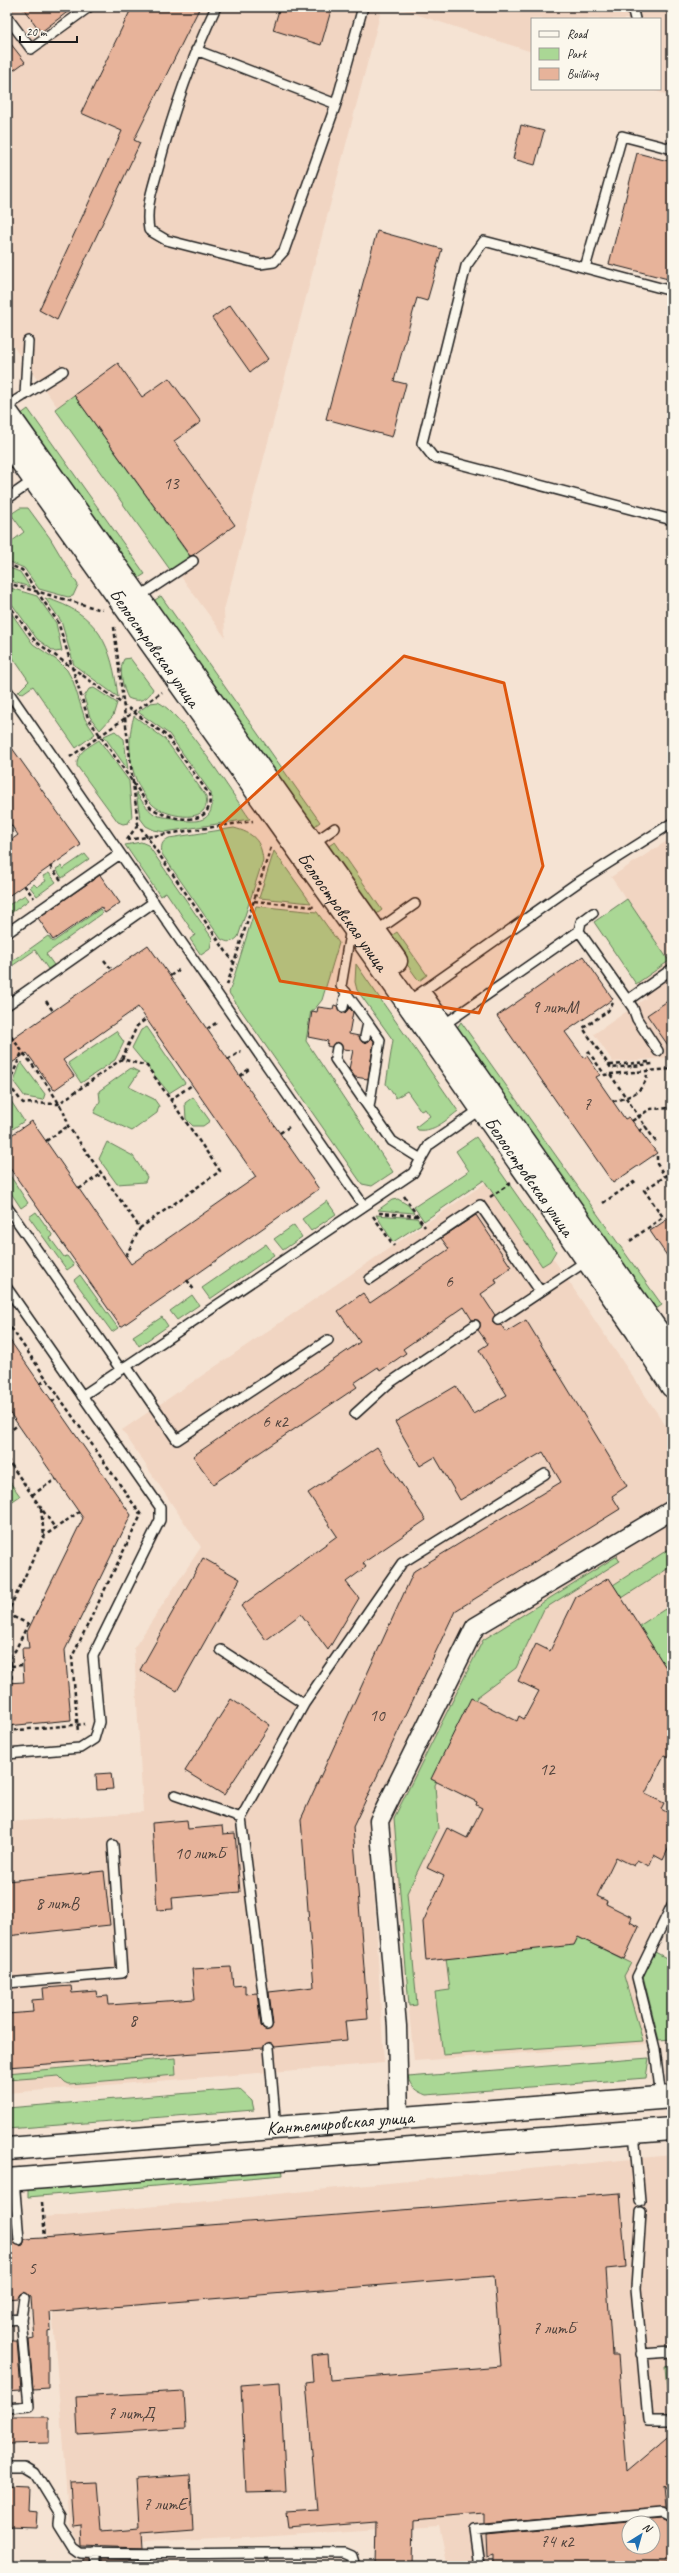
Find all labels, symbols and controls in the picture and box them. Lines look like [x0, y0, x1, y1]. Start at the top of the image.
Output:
scale bar [20, 18, 77, 44]
legend [531, 18, 661, 90]
text: 20 m [26, 24, 48, 40]
text: Road [567, 26, 589, 42]
text: Park [567, 46, 588, 62]
text: Building [567, 66, 599, 82]
house number: 13 [163, 473, 180, 494]
street label: Белоостровская улица [104, 583, 206, 714]
street label: Белоостровская улица [292, 847, 395, 978]
house number: 9 литМ [532, 997, 580, 1018]
house number: 7 [583, 1094, 592, 1115]
street label: Белоостровская улица [479, 1112, 581, 1243]
house number: 6 [445, 1271, 454, 1292]
house number: 6 к2 [262, 1411, 289, 1432]
house number: 10 [369, 1705, 386, 1726]
house number: 12 [539, 1759, 556, 1780]
house number: 10 литБ [175, 1843, 229, 1864]
house number: 8 литВ [35, 1893, 80, 1914]
house number: 8 [129, 2010, 139, 2031]
street label: Кантемировская улица [266, 2105, 417, 2141]
house number: 5 [28, 2258, 37, 2279]
house number: 7 литБ [532, 2318, 579, 2339]
house number: 7 литД [108, 2403, 156, 2424]
house number: 7 литЕ [143, 2494, 189, 2515]
north arrow [621, 2515, 661, 2555]
text: N [640, 2519, 656, 2536]
house number: 74 к2 [540, 2531, 575, 2552]

